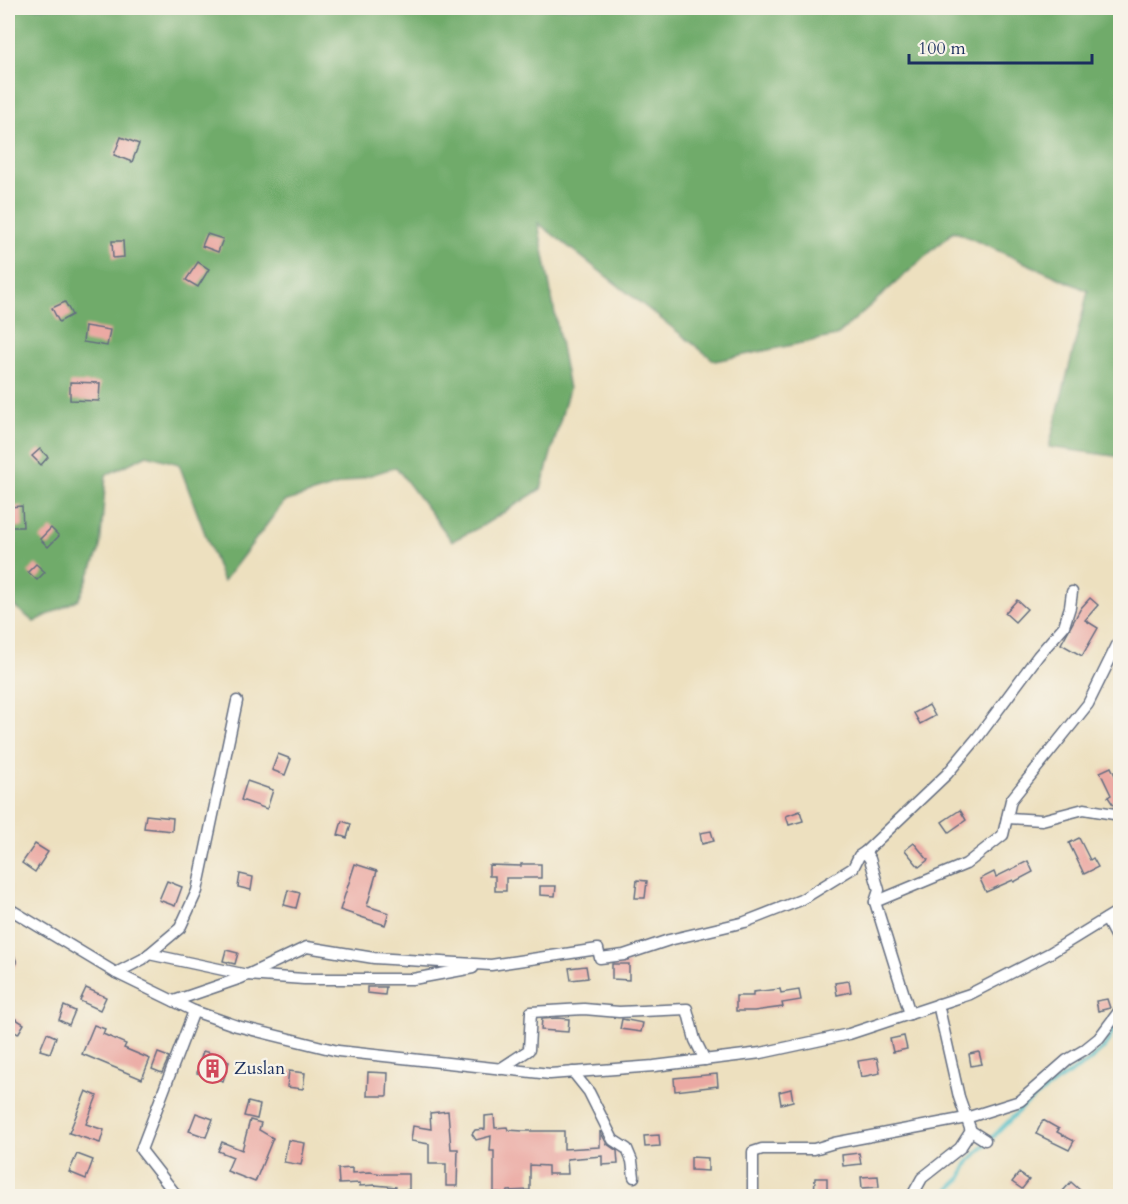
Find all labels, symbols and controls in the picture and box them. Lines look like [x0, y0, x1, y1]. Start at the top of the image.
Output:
scale bar [909, 27, 1092, 65]
text: 100 m [918, 36, 966, 61]
building icon: Zuslan [197, 1052, 229, 1084]
place label: Zuslan [234, 1056, 286, 1081]

